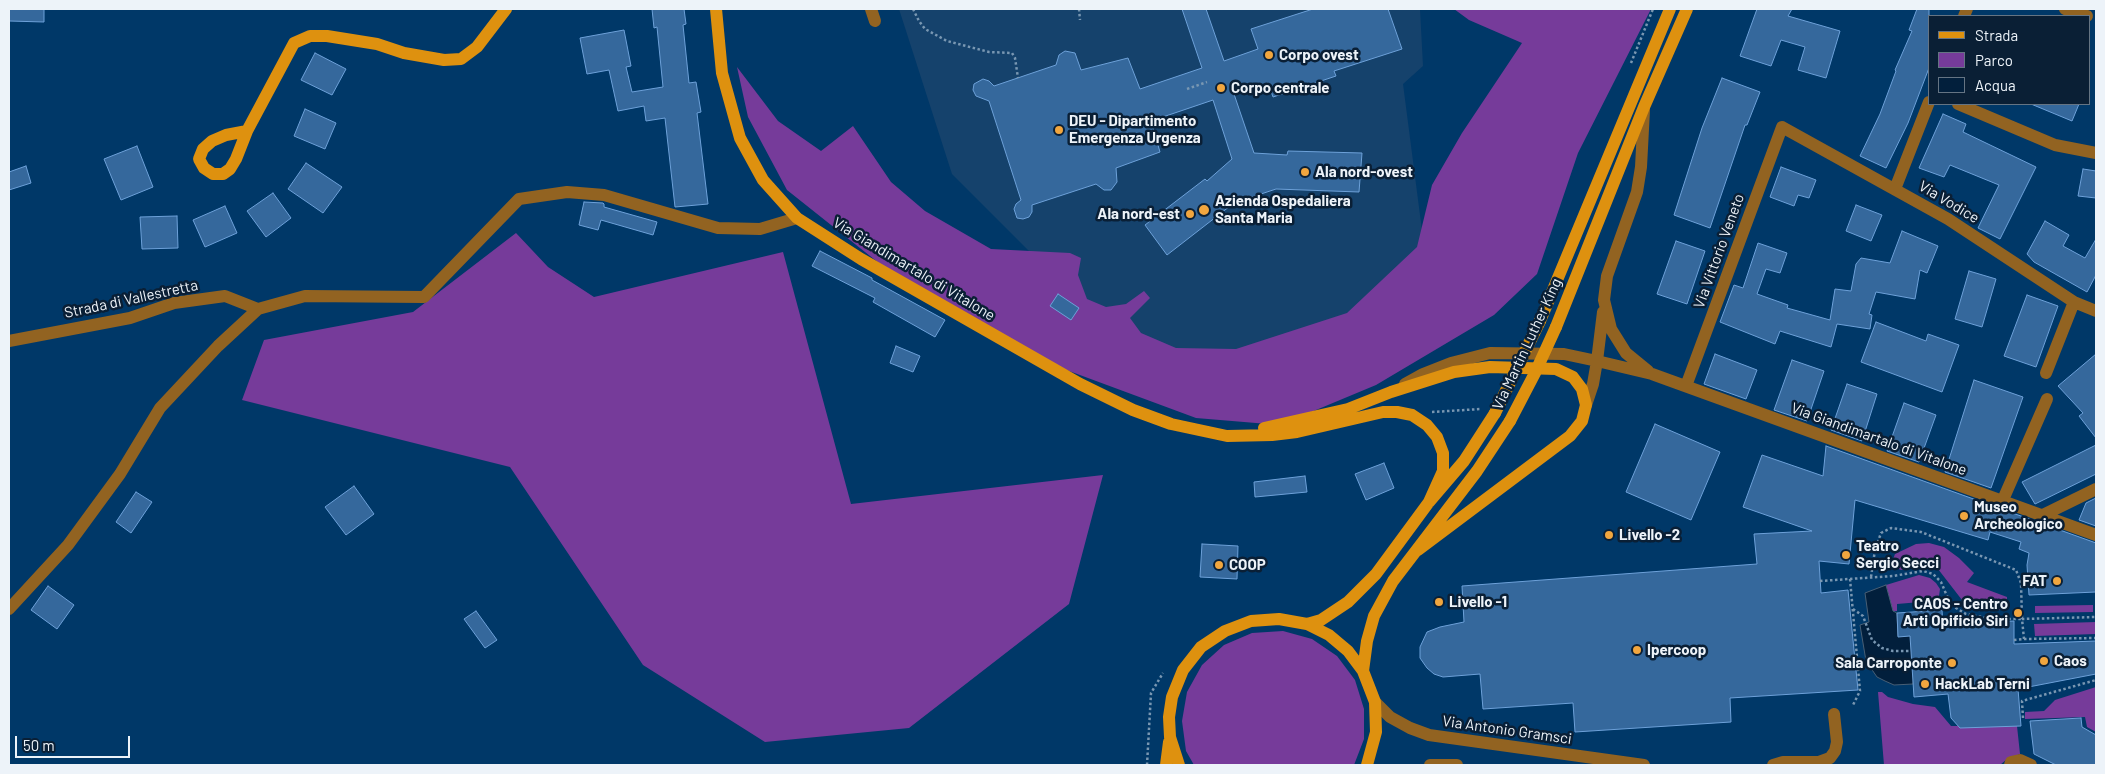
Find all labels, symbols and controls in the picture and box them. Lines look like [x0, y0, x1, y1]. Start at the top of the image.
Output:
legend [1928, 15, 2090, 105]
text: Strada [1975, 26, 2018, 44]
place label: Corpo ovest [1279, 46, 1359, 64]
marker: Corpo ovest [1263, 49, 1275, 61]
text: Parco [1975, 51, 2013, 69]
text: Acqua [1975, 76, 2016, 94]
place label: Corpo centrale [1231, 79, 1330, 97]
marker: Corpo centrale [1215, 82, 1227, 94]
place label: DEU - Dipartimento Emergenza Urgenza [1069, 112, 1201, 147]
marker: DEU - Dipartimento Emergenza Urgenza [1053, 124, 1065, 136]
place label: Ala nord-ovest [1315, 163, 1413, 181]
marker: Ala nord-ovest [1299, 166, 1311, 178]
street label: Via Vodice [1915, 177, 1983, 227]
street label: Via Vittorio Veneto [1690, 191, 1748, 311]
place label: Azienda Ospedaliera Santa Maria [1215, 192, 1351, 227]
marker: Azienda Ospedaliera Santa Maria [1197, 203, 1211, 217]
place label: Ala nord-est [1097, 205, 1180, 223]
marker: Ala nord-est [1184, 208, 1196, 220]
street label: Via Giandimartalo di Vitalone [830, 213, 998, 325]
street label: Via Martin Luther King [1489, 275, 1565, 413]
street label: Strada di Vallestretta [62, 276, 200, 322]
street label: Via Giandimartalo di Vitalone [1789, 399, 1969, 479]
place label: Museo Archeologico [1974, 498, 2063, 533]
marker: Museo Archeologico [1958, 510, 1970, 522]
place label: Livello -2 [1619, 526, 1680, 544]
marker: Livello -2 [1603, 529, 1615, 541]
place label: Teatro Sergio Secci [1856, 537, 1939, 572]
marker: Teatro Sergio Secci [1840, 549, 1852, 561]
place label: COOP [1229, 556, 1266, 574]
marker: COOP [1213, 559, 1225, 571]
place label: FAT [2022, 572, 2047, 590]
marker: FAT [2051, 575, 2063, 587]
place label: Livello -1 [1449, 593, 1507, 611]
place label: CAOS - Centro Arti Opificio Siri [1903, 595, 2008, 630]
marker: Livello -1 [1433, 596, 1445, 608]
marker: CAOS - Centro Arti Opificio Siri [2012, 607, 2024, 619]
place label: Ipercoop [1647, 641, 1706, 659]
marker: Ipercoop [1631, 644, 1643, 656]
place label: Caos [2054, 652, 2087, 670]
place label: Sala Carroponte [1835, 654, 1942, 672]
marker: Caos [2038, 655, 2050, 667]
marker: Sala Carroponte [1946, 657, 1958, 669]
place label: HackLab Terni [1935, 675, 2030, 693]
marker: HackLab Terni [1919, 678, 1931, 690]
street label: Via Antonio Gramsci [1441, 712, 1573, 748]
scale bar [18, 726, 132, 758]
text: 50 m [23, 736, 55, 754]

